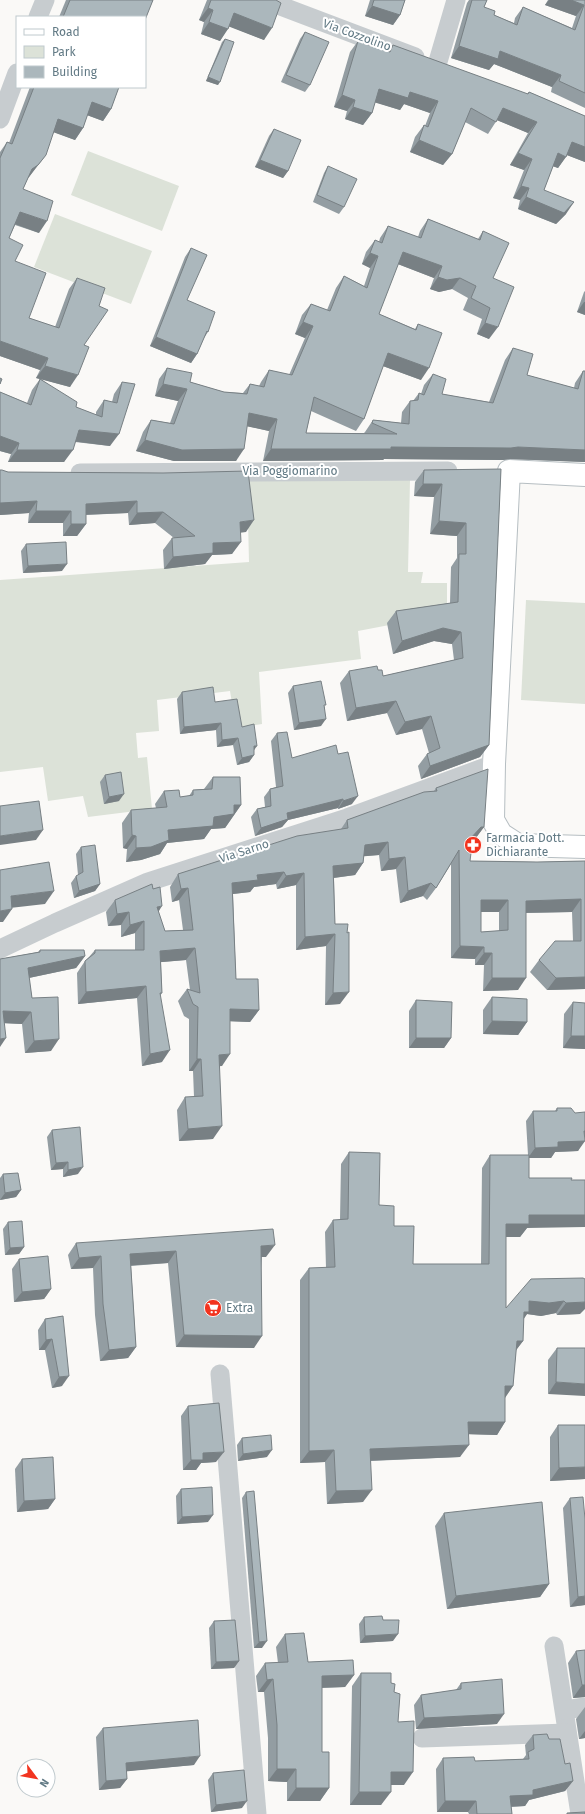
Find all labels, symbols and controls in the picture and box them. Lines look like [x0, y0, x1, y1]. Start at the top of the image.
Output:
legend [16, 16, 146, 88]
street label: Via Cozzolino [321, 16, 393, 54]
text: Road [52, 25, 80, 39]
text: Park [52, 45, 76, 59]
text: Building [52, 65, 98, 79]
street label: Via Poggiomarino [242, 464, 338, 478]
place label: Farmacia Dott. Dichiarante [486, 831, 564, 859]
pharmacy icon: Farmacia Dott. Dichiarante [463, 835, 483, 855]
street label: Via Sarno [217, 836, 271, 866]
supermarket icon: Extra [203, 1298, 223, 1318]
place label: Extra [226, 1301, 253, 1315]
north arrow [16, 1758, 56, 1798]
text: N [37, 1776, 52, 1790]

